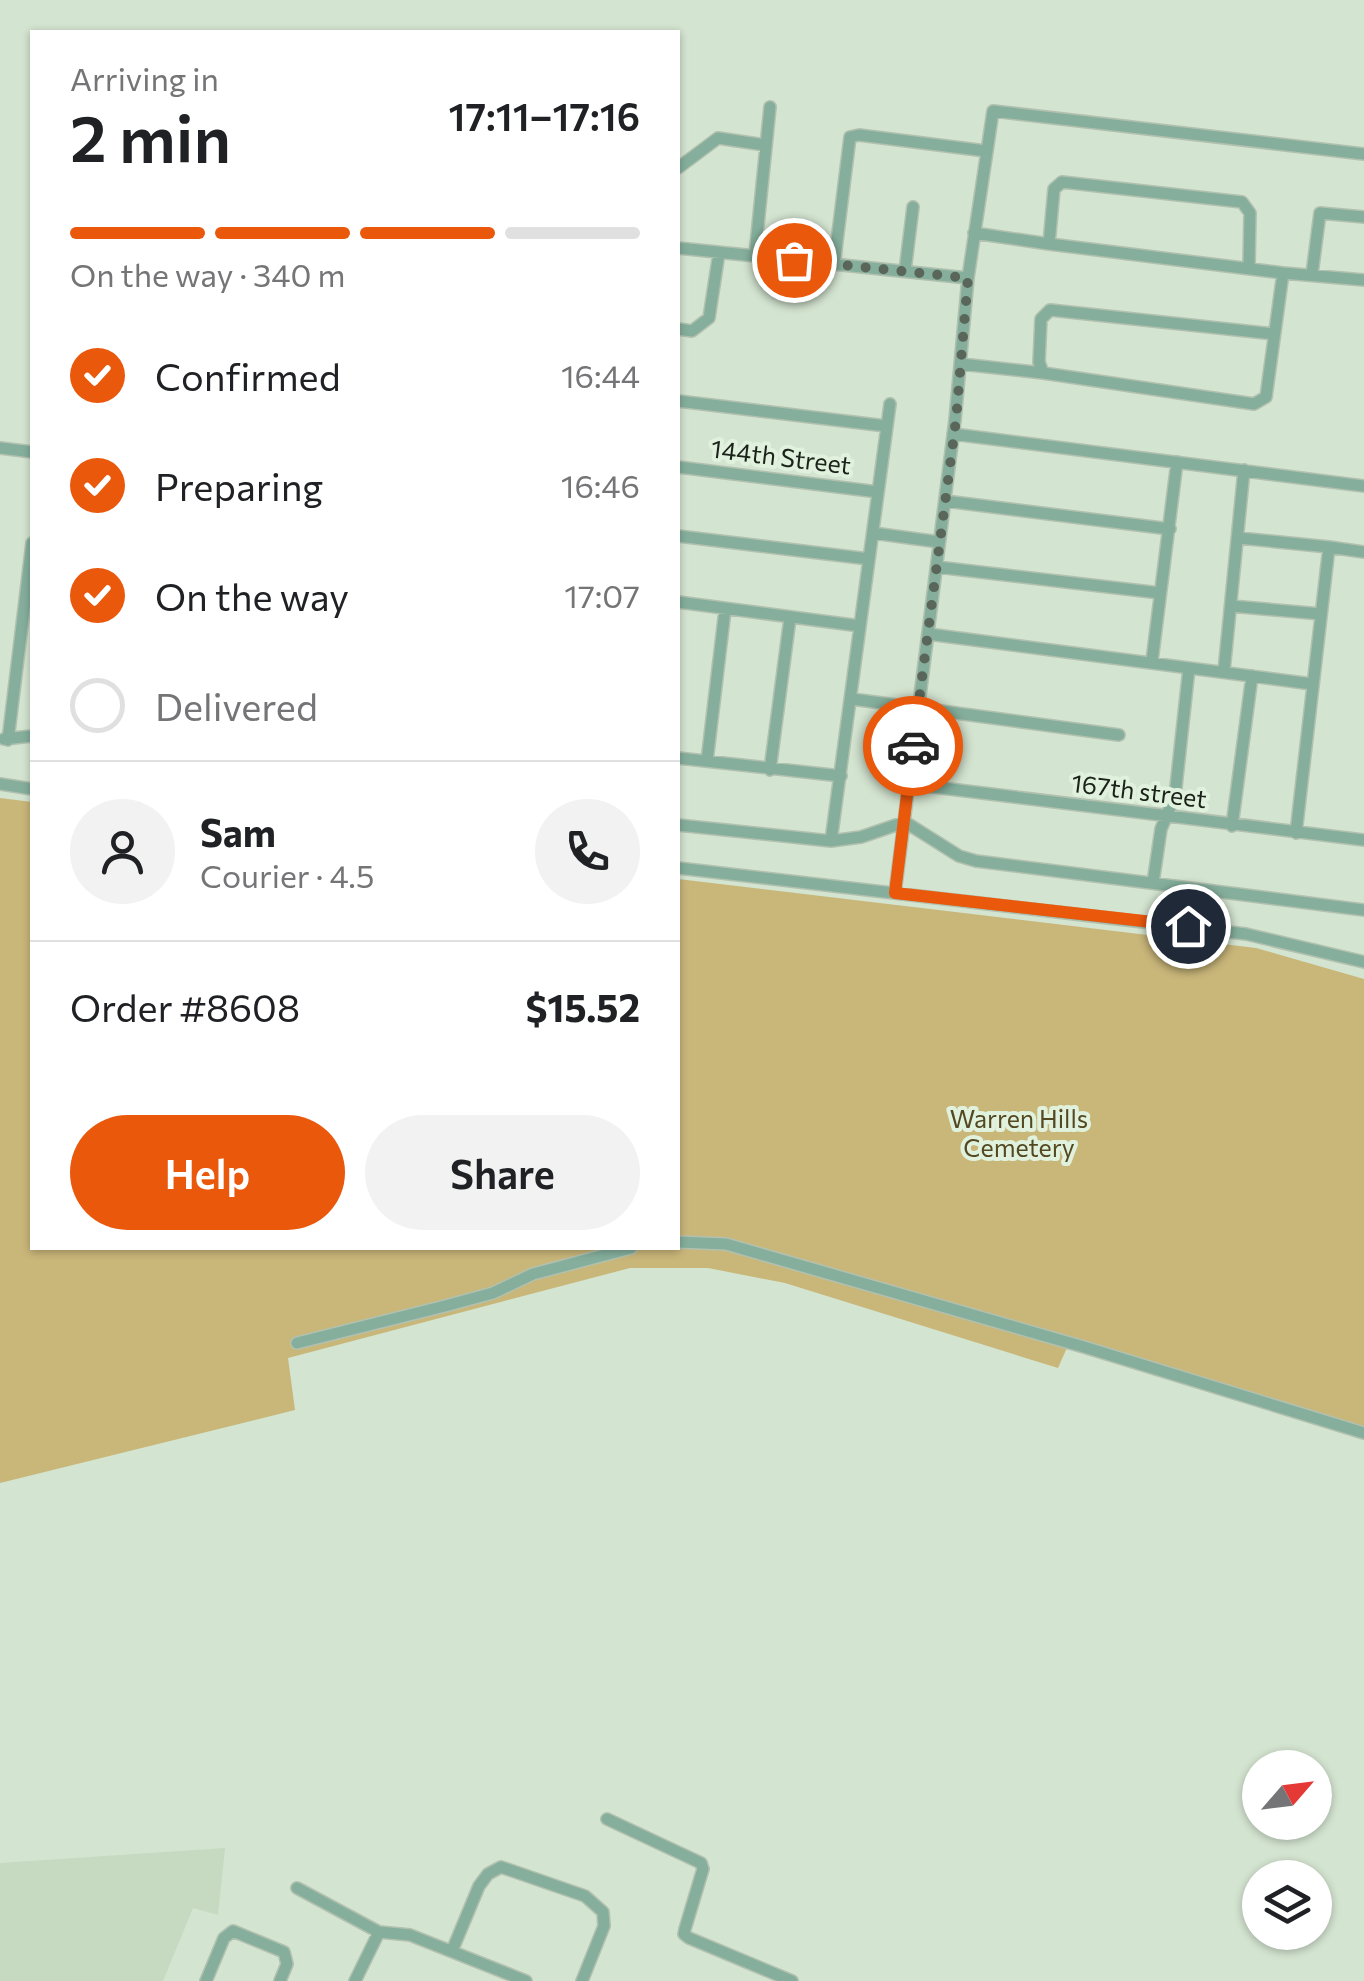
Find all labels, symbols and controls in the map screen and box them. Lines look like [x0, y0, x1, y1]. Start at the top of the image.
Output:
text: Arriving in [70, 58, 219, 98]
text: 17:11–17:16 [449, 92, 640, 139]
text: 2 min [70, 96, 231, 175]
pin [752, 218, 837, 303]
icon: bag [767, 233, 822, 288]
text: On the way · 340 m [70, 254, 346, 294]
icon: check [70, 348, 125, 403]
text: Confirmed [155, 352, 341, 399]
text: 16:44 [561, 355, 640, 395]
street label: 144th Street [709, 433, 853, 479]
icon: check [70, 458, 125, 513]
text: Preparing [155, 462, 323, 509]
text: 16:46 [561, 465, 640, 505]
icon: check [70, 568, 125, 623]
text: On the way [155, 572, 349, 619]
text: 17:07 [564, 575, 640, 615]
text: Delivered [155, 682, 318, 729]
courier [863, 696, 963, 796]
icon: car [886, 719, 941, 774]
street label: 167th street [1070, 767, 1208, 813]
button: person [70, 799, 175, 904]
button: phone [535, 799, 640, 904]
text: Sam [200, 808, 276, 855]
text: Courier · 4.5 [200, 855, 374, 895]
pin [1146, 884, 1231, 969]
icon: home [1161, 899, 1216, 954]
text: Order #8608 [70, 983, 300, 1030]
text: $15.52 [526, 983, 640, 1030]
park label: Warren Hills Cemetery [950, 1103, 1088, 1162]
button: Help [70, 1115, 345, 1230]
button: Share [365, 1115, 640, 1230]
north arrow [1242, 1750, 1332, 1840]
map controls [1242, 1750, 1332, 1950]
button: layers [1242, 1860, 1332, 1950]

